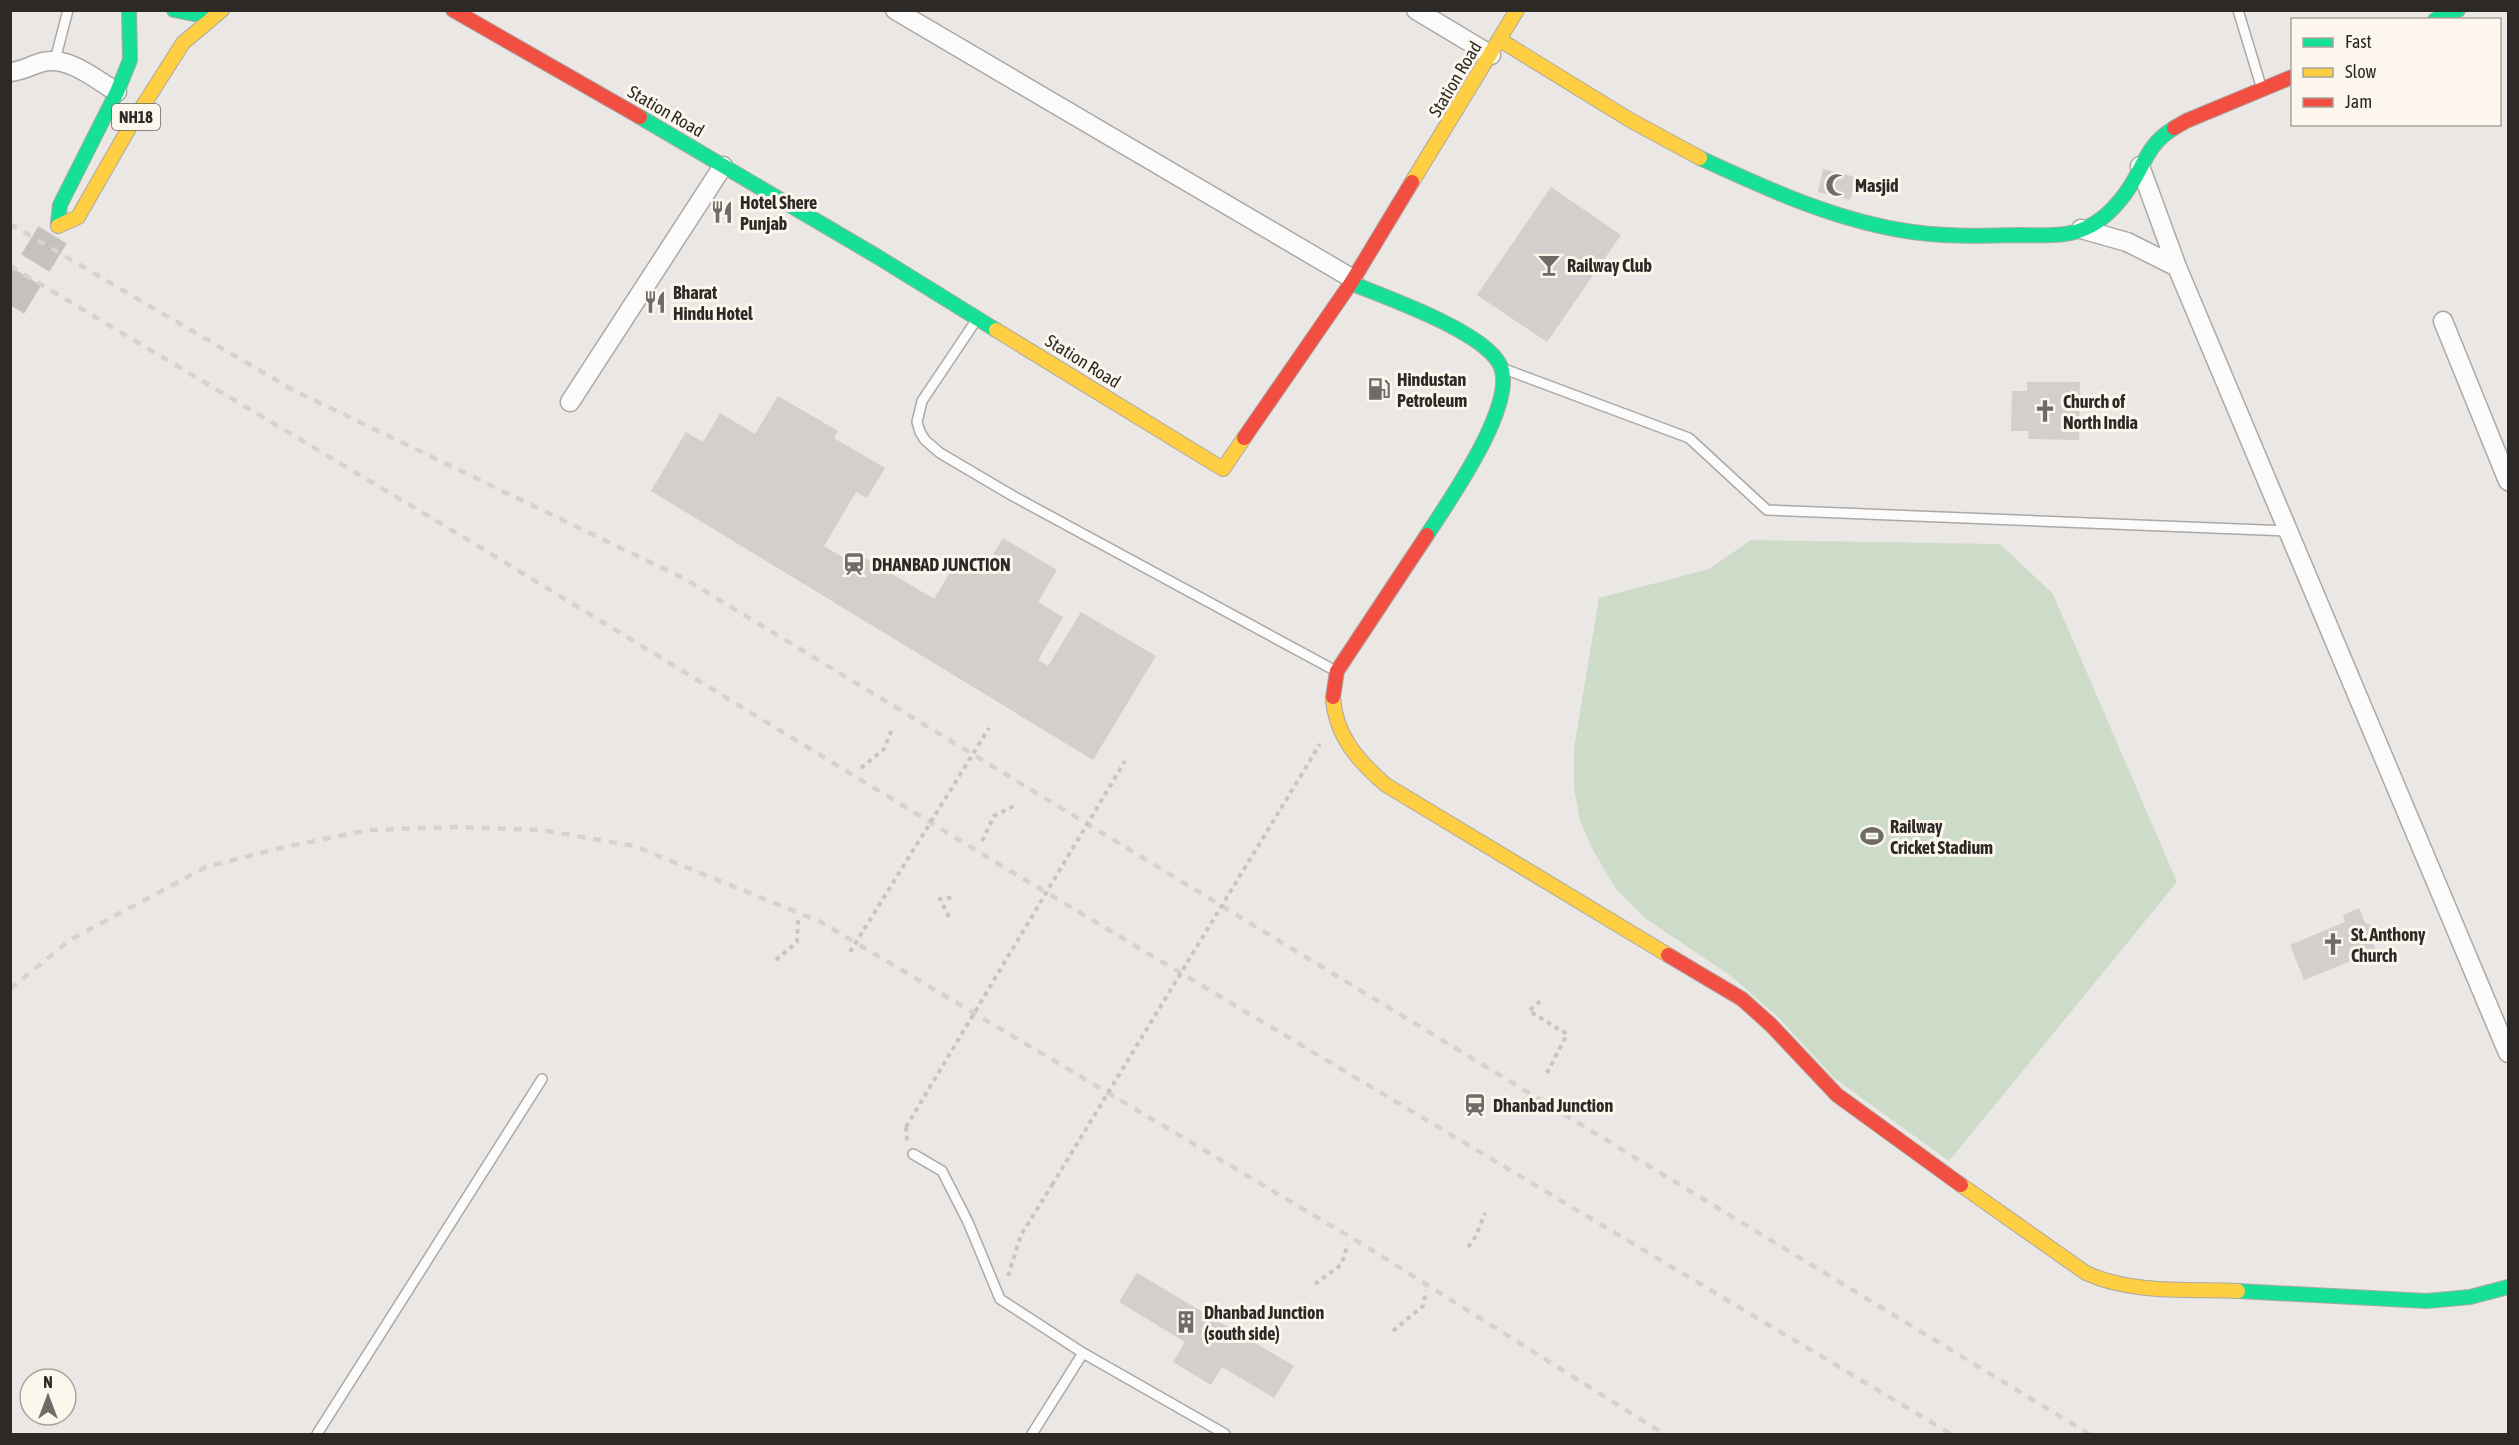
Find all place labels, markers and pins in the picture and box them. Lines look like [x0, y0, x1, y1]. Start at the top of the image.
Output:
mosque icon: Masjid [1824, 172, 1850, 198]
place label: Masjid [1855, 175, 1899, 196]
place label: Hotel Shere Punjab [740, 192, 817, 234]
restaurant icon: Hotel Shere Punjab [709, 199, 735, 225]
bar icon: Railway Club [1536, 252, 1562, 278]
place label: Railway Club [1567, 255, 1652, 276]
place label: Bharat Hindu Hotel [673, 282, 753, 324]
restaurant icon: Bharat Hindu Hotel [642, 289, 668, 315]
place label: Hindustan Petroleum [1397, 369, 1467, 411]
fuel station icon: Hindustan Petroleum [1366, 376, 1392, 402]
place label: Church of North India [2063, 391, 2138, 433]
church icon: Church of North India [2032, 398, 2058, 424]
station icon: DHANBAD JUNCTION [841, 551, 867, 577]
place label: DHANBAD JUNCTION [872, 554, 1011, 575]
place label: Railway Cricket Stadium [1890, 816, 1993, 858]
sports icon: Railway Cricket Stadium [1859, 823, 1885, 849]
place label: St. Anthony Church [2351, 924, 2426, 966]
church icon: St. Anthony Church [2320, 931, 2346, 957]
station icon: Dhanbad Junction [1462, 1092, 1488, 1118]
place label: Dhanbad Junction [1493, 1095, 1613, 1116]
place label: Dhanbad Junction (south side) [1204, 1302, 1324, 1344]
building icon: Dhanbad Junction (south side) [1173, 1309, 1199, 1335]

